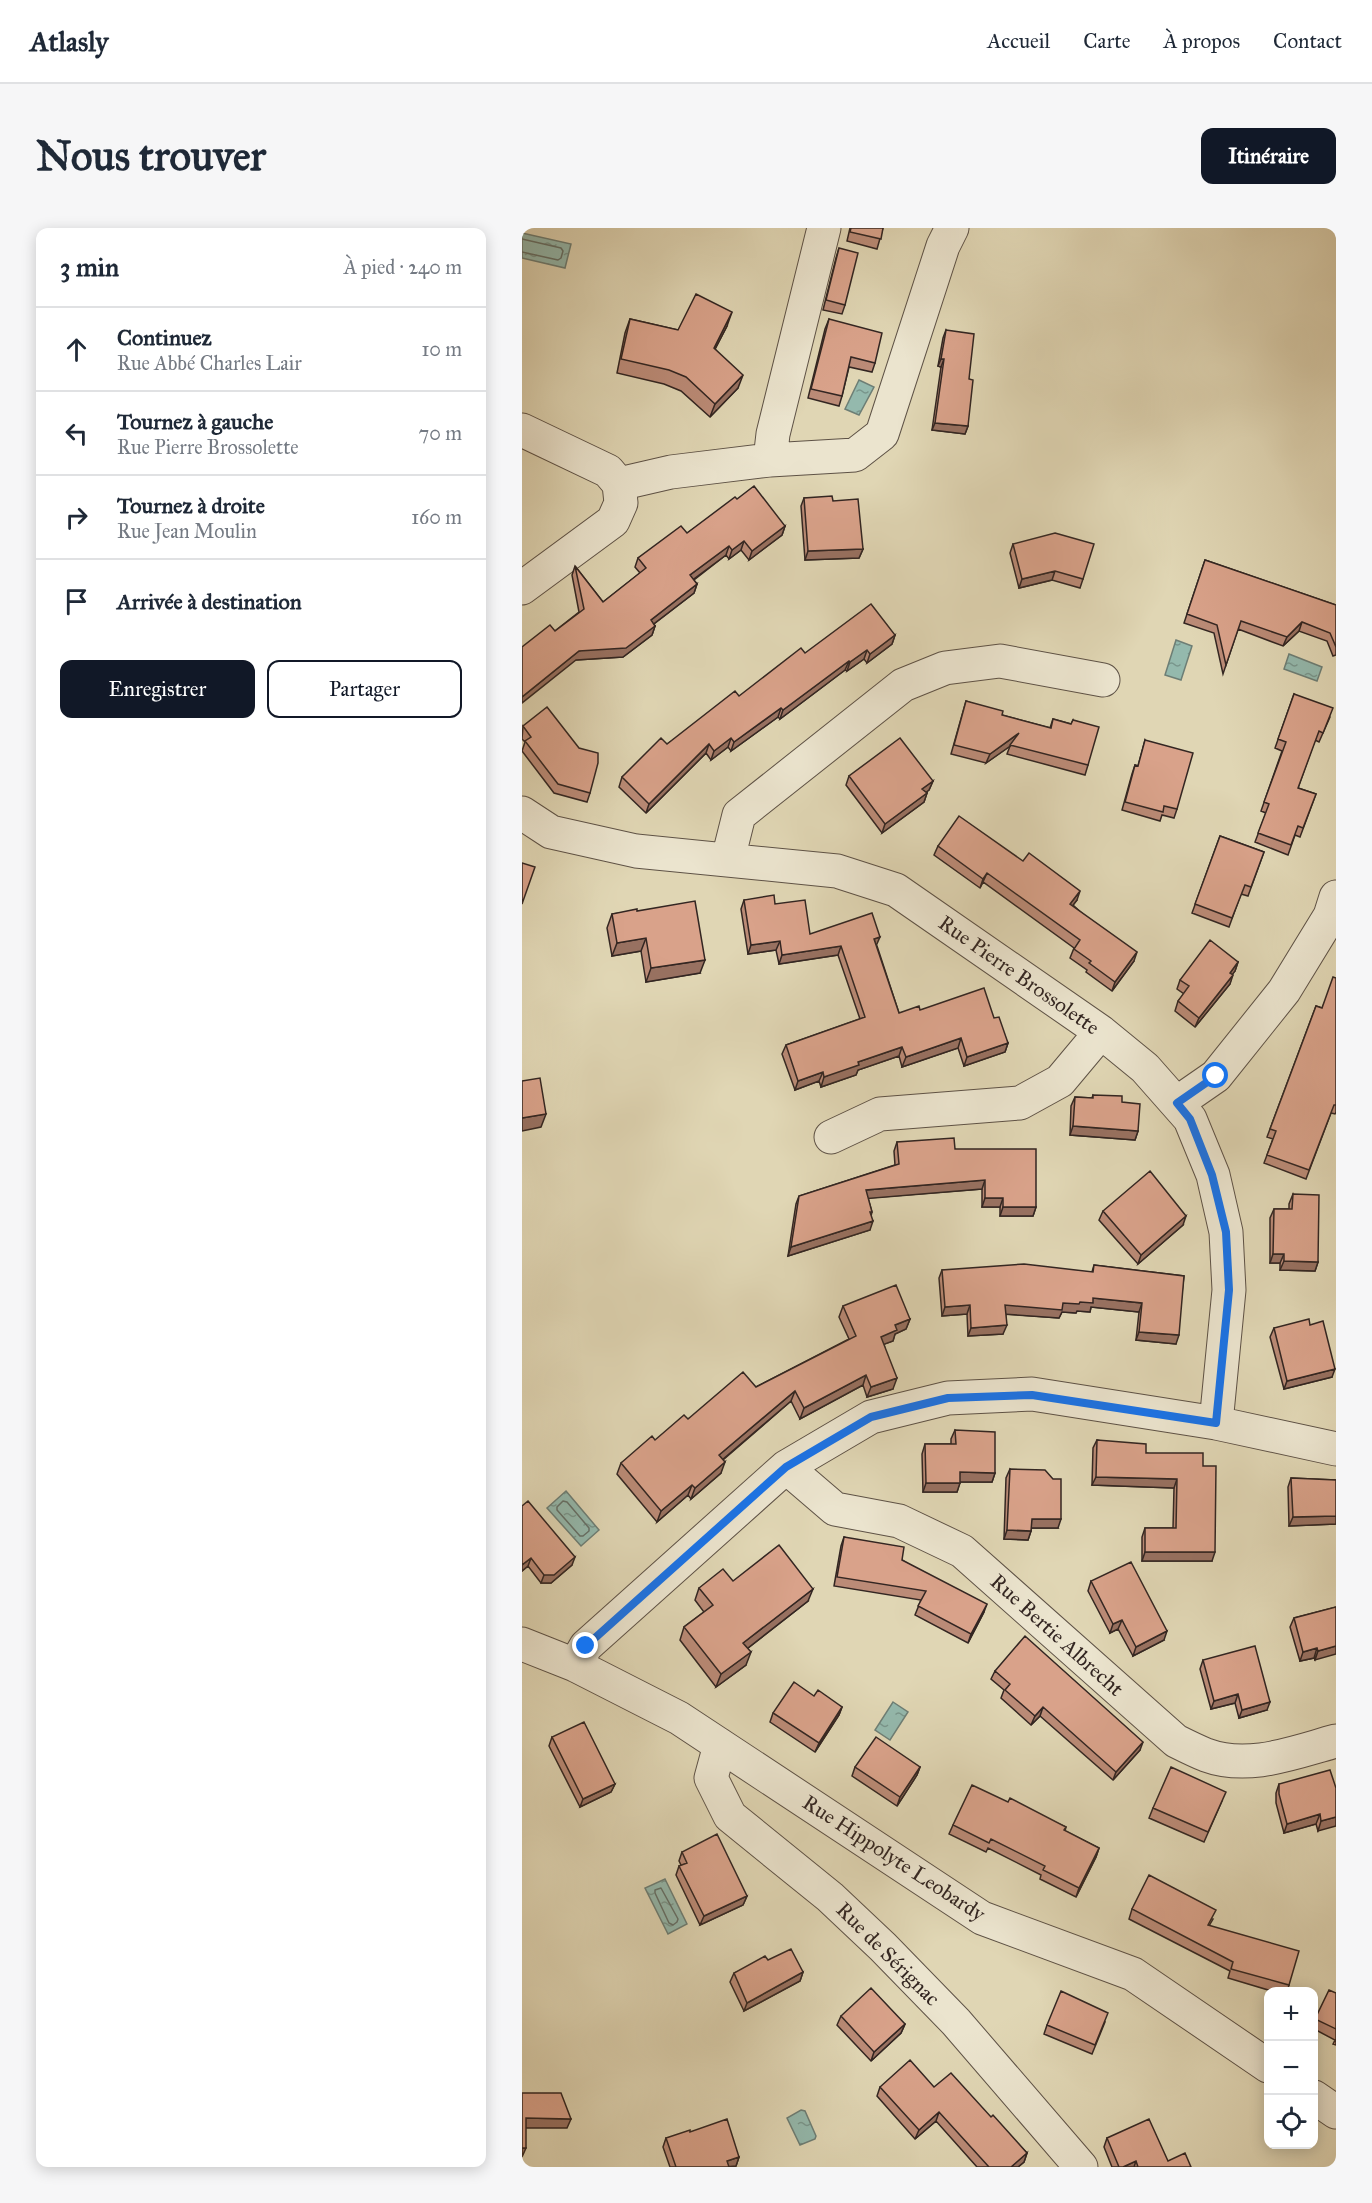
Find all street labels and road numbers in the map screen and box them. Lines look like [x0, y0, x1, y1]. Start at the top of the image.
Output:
street label: Rue Pierre Brossolette [933, 910, 1105, 1040]
street label: Rue Bertie Albrecht [985, 1568, 1129, 1702]
street label: Rue Hippolyte Leobardy [798, 1789, 991, 1927]
street label: Rue de Sérignac [831, 1897, 945, 2011]

